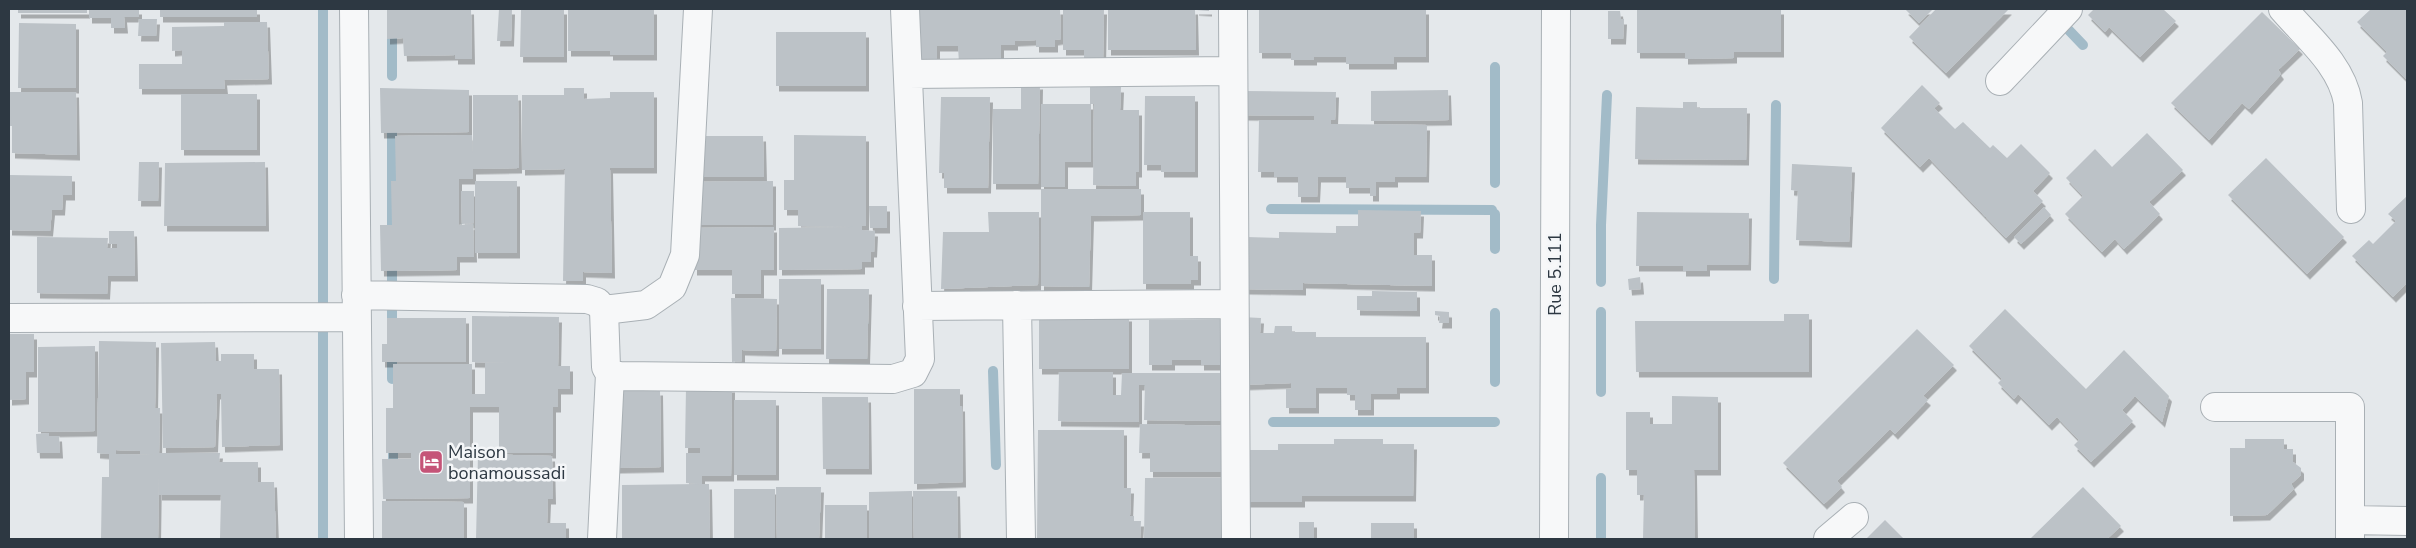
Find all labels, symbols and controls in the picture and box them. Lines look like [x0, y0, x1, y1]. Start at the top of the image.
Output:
street label: Rue 5.111 [1543, 232, 1567, 316]
place label: Maison bonamoussadi [448, 440, 565, 485]
hotel icon: Maison bonamoussadi [418, 449, 444, 475]

